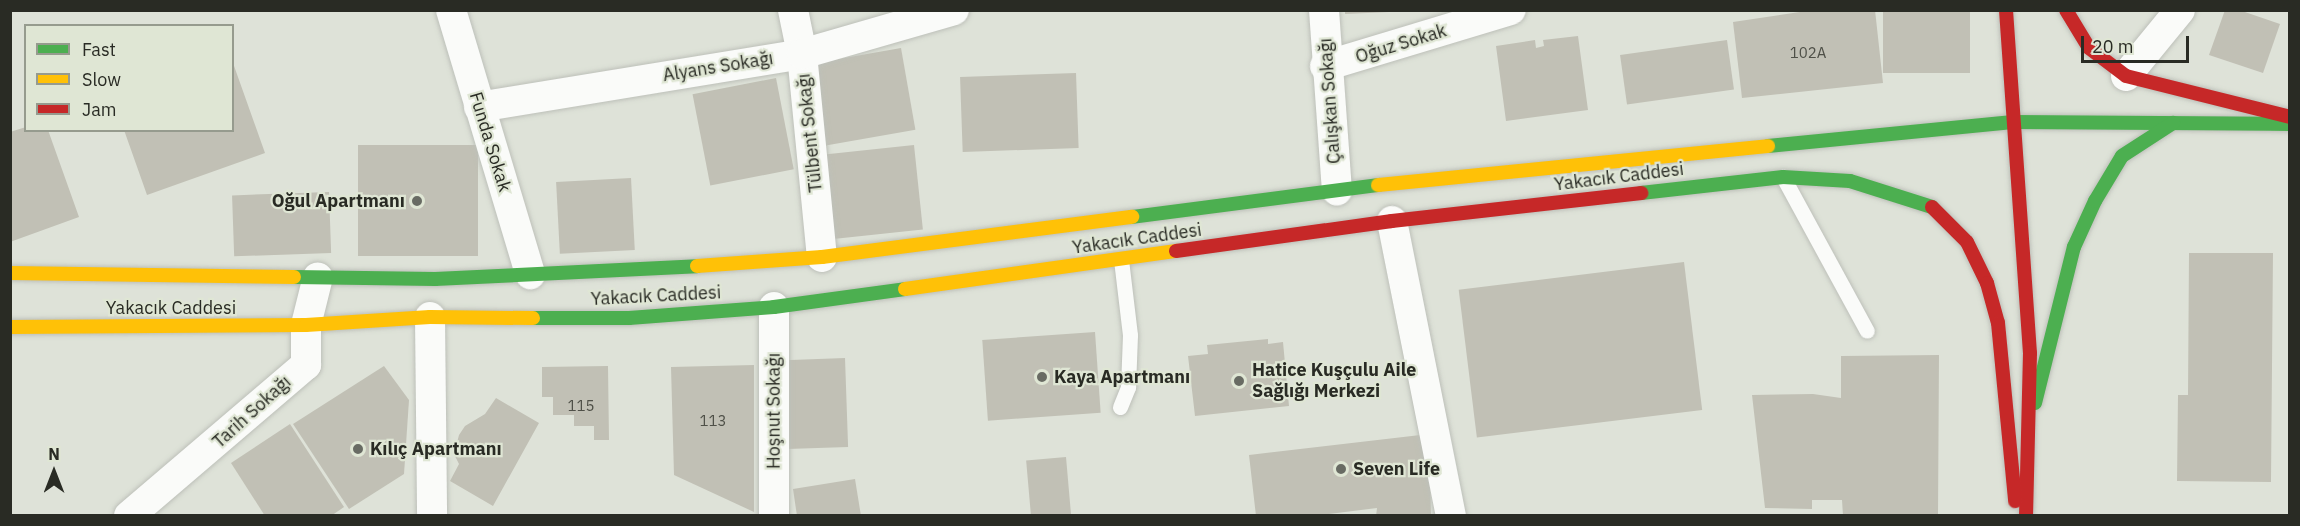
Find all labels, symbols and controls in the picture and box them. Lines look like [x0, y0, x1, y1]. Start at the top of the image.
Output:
street label: Oğuz Sokak [1353, 20, 1449, 68]
legend [24, 24, 234, 132]
scale bar [2084, 24, 2192, 62]
text: 20 m [2092, 35, 2134, 58]
street label: Çalışkan Sokağı [1315, 37, 1345, 165]
text: Fast [82, 38, 116, 61]
house number: 102A [1790, 44, 1826, 62]
street label: Alyans Sokağı [661, 48, 775, 86]
text: Slow [82, 68, 121, 91]
street label: Tülbent Sokağı [793, 73, 827, 193]
street label: Funda Sokak [465, 89, 515, 195]
text: Jam [82, 98, 117, 121]
street label: Yakacık Caddesi [1553, 158, 1685, 196]
place label: Oğul Apartmanı [272, 190, 405, 212]
marker: Oğul Apartmanı [410, 194, 424, 208]
street label: Yakacık Caddesi [1071, 219, 1203, 259]
street label: Yakacık Caddesi [590, 282, 722, 310]
street label: Yakacık Caddesi [106, 297, 236, 319]
street label: Hoşnut Sokağı [763, 353, 785, 469]
place label: Hatice Kuşçulu Aile Sağlığı Merkezi [1252, 360, 1416, 403]
place label: Kaya Apartmanı [1054, 366, 1190, 388]
marker: Kaya Apartmanı [1035, 370, 1049, 384]
street label: Tarih Sokağı [208, 371, 296, 453]
marker: Hatice Kuşçulu Aile Sağlığı Merkezi [1230, 372, 1248, 390]
house number: 115 [568, 397, 594, 415]
house number: 113 [700, 412, 726, 430]
place label: Kılıç Apartmanı [370, 438, 502, 460]
north arrow [24, 442, 84, 502]
marker: Kılıç Apartmanı [351, 442, 365, 456]
text: N [48, 444, 60, 464]
place label: Seven Life [1353, 458, 1440, 480]
marker: Seven Life [1334, 462, 1348, 476]

